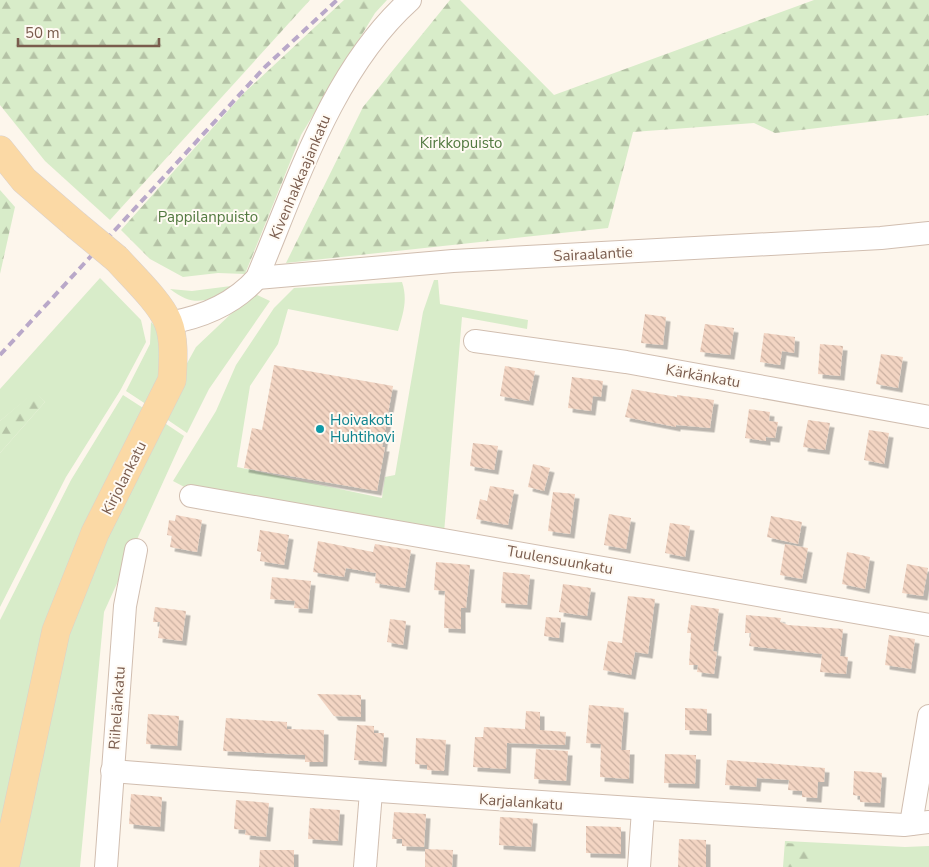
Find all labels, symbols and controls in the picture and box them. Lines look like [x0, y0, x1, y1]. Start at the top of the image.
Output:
scale bar [18, 15, 159, 47]
text: 50 m [25, 23, 60, 43]
street label: Kivenhakkaajankatu [265, 112, 335, 242]
park label: Kirkkopuisto [420, 133, 502, 153]
park label: Pappilanpuisto [158, 207, 258, 227]
street label: Sairaalantie [553, 242, 633, 266]
street label: Kärkänkatu [664, 360, 742, 392]
place label: Hoivakoti Huhtihovi [330, 410, 395, 447]
marker: Hoivakoti Huhtihovi [314, 423, 326, 435]
street label: Kirjolankatu [97, 438, 151, 518]
street label: Tuulensuunkatu [505, 541, 615, 579]
street label: Riihelänkatu [104, 666, 130, 750]
street label: Karjalankatu [478, 789, 564, 815]

